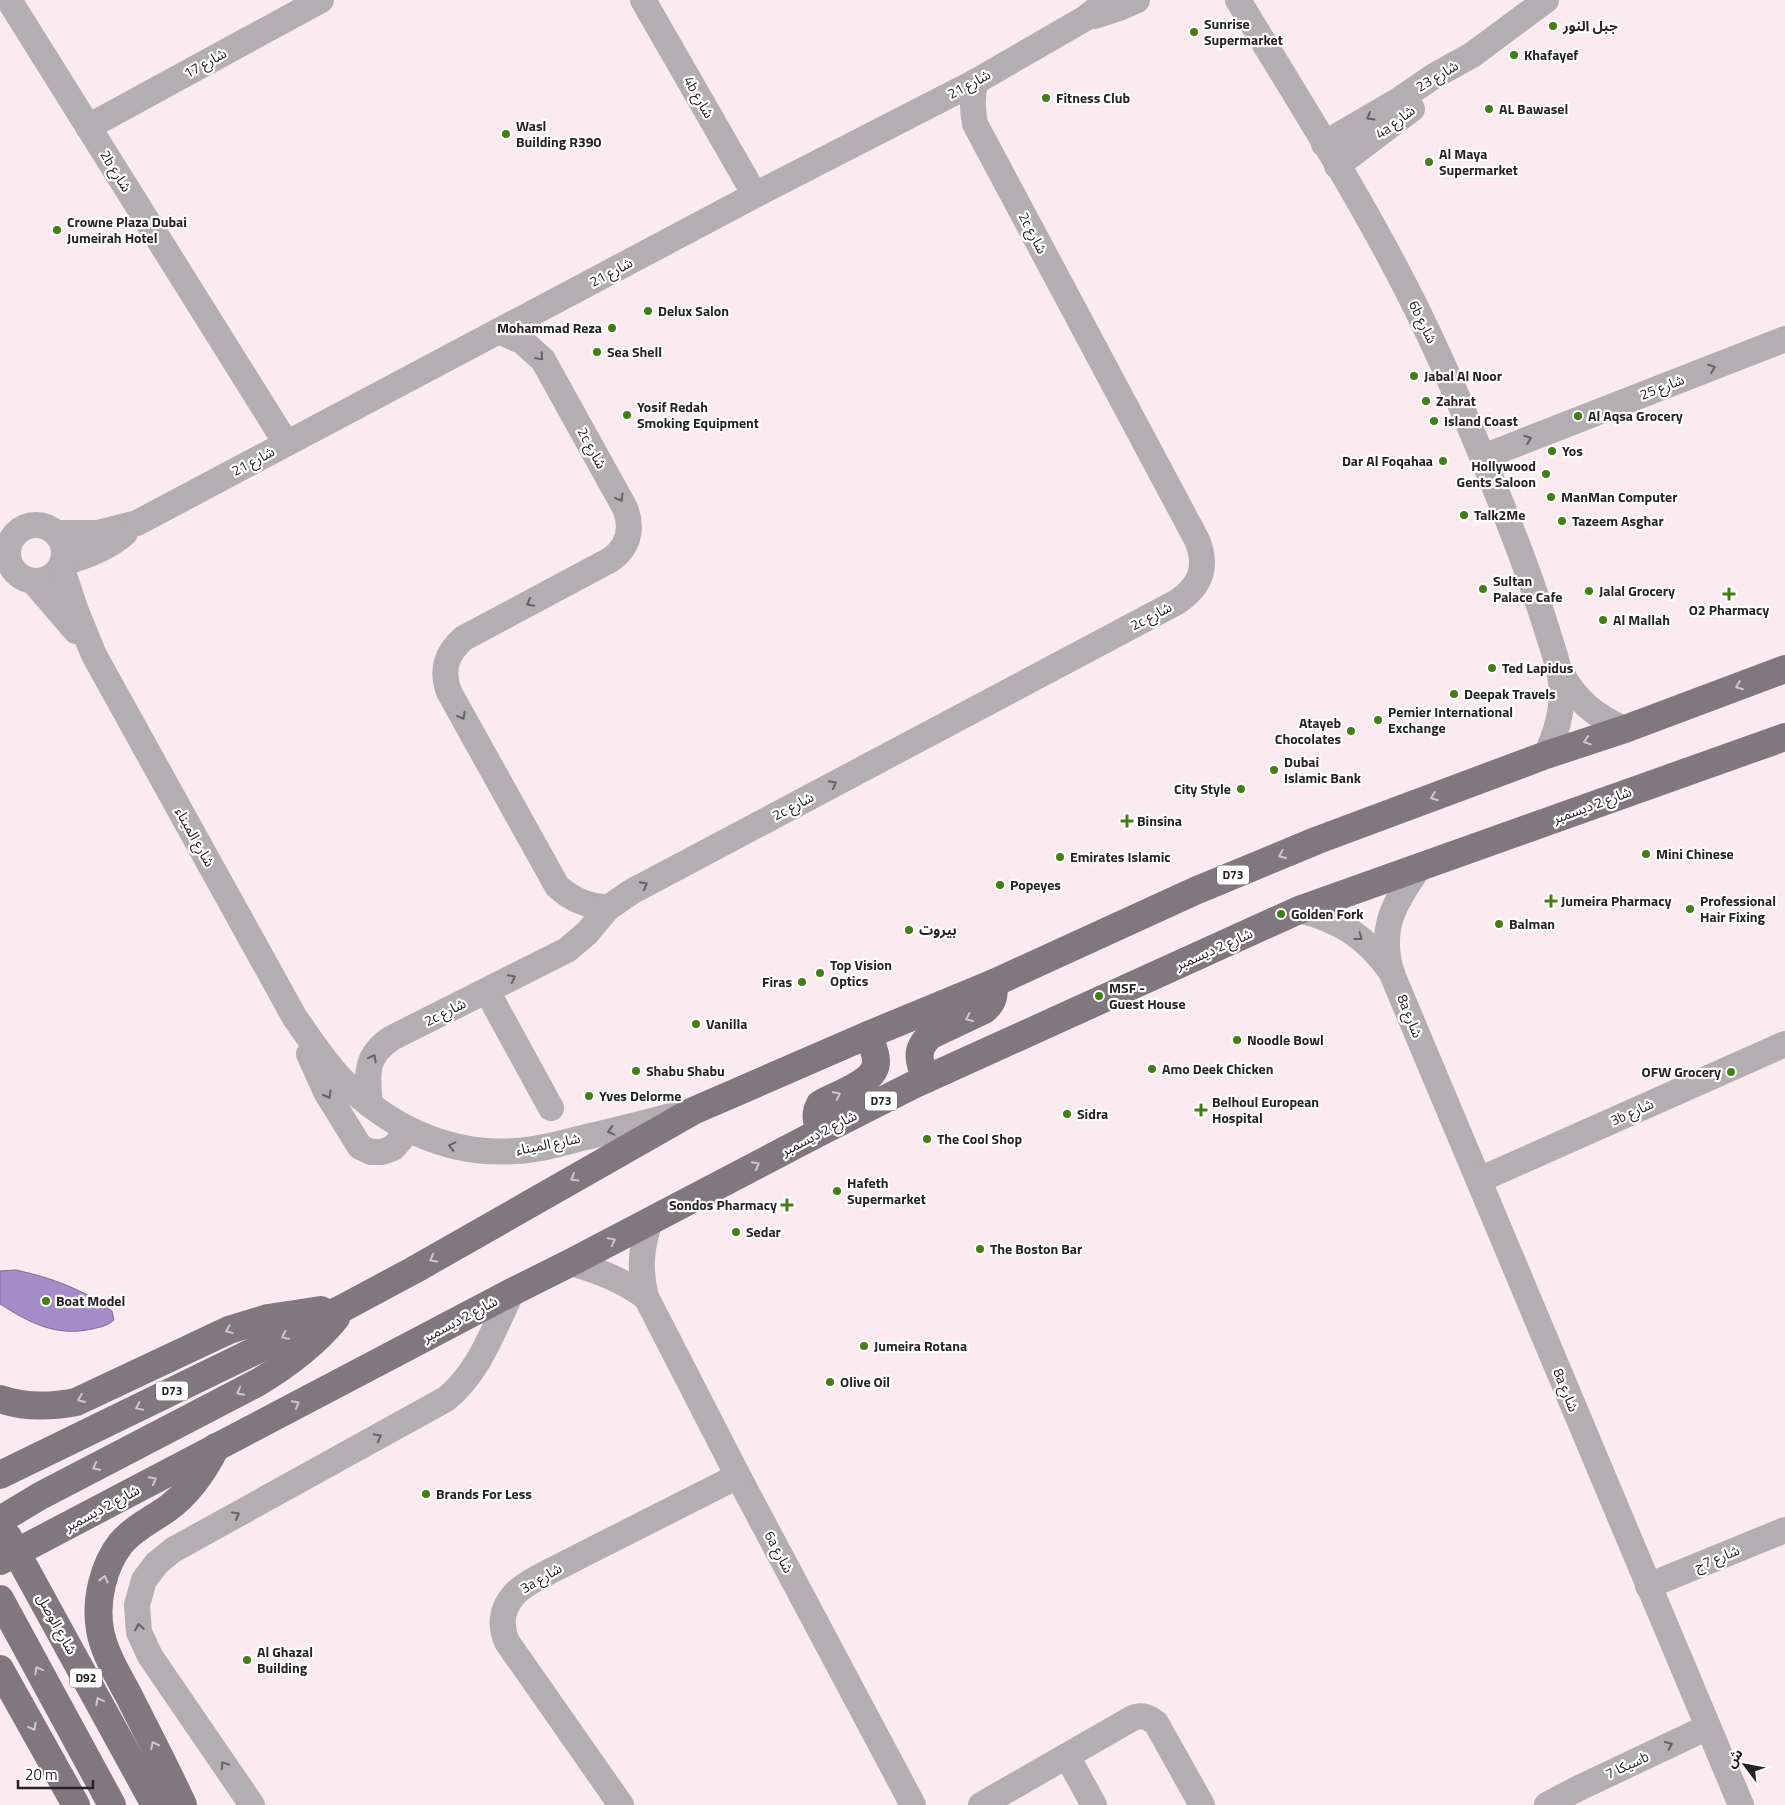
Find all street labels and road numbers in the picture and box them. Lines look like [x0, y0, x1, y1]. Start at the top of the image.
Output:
street label: شارع 17 [180, 42, 230, 84]
street label: شارع 23 [1412, 55, 1462, 97]
street label: شارع 21 [944, 63, 995, 105]
street label: 4b شارع [678, 72, 720, 122]
street label: 4a شارع [1370, 100, 1420, 144]
street label: 2b شارع [95, 146, 137, 196]
street label: 2c شارع [1013, 208, 1053, 258]
street label: شارع 21 [586, 251, 637, 293]
street label: 6b شارع [1403, 297, 1443, 347]
street label: شارع 25 [1637, 368, 1687, 406]
street label: 2c شارع [572, 423, 612, 473]
street label: شارع 21 [228, 440, 279, 482]
street label: 2c شارع [1126, 596, 1176, 636]
street label: شارع 2 ديسمبر [1549, 781, 1635, 830]
street label: 2c شارع [768, 786, 818, 826]
street label: شارع الميناء [170, 803, 220, 871]
road number: D73 [1217, 866, 1249, 884]
street label: شارع 2 ديسمبر [1171, 922, 1256, 976]
street label: 8a شارع [1391, 991, 1429, 1041]
street label: 2c شارع [420, 992, 470, 1032]
road number: D73 [865, 1092, 897, 1110]
street label: 3b شارع [1607, 1093, 1657, 1131]
street label: شارع 2 ديسمبر [776, 1104, 861, 1162]
street label: شارع الميناء [514, 1127, 582, 1161]
street label: شارع 2 ديسمبر [418, 1290, 502, 1349]
street label: 8a شارع [1547, 1365, 1585, 1415]
road number: D73 [156, 1382, 188, 1400]
street label: شارع 2 ديسمبر [60, 1479, 144, 1538]
street label: 6a شارع [759, 1527, 799, 1577]
street label: شارع 7ج [1691, 1539, 1743, 1577]
street label: 3a شارع [516, 1557, 566, 1599]
street label: شارع الوصل [31, 1589, 83, 1659]
road number: D92 [70, 1669, 102, 1688]
street label: سيكا 7b [1602, 1745, 1652, 1784]

